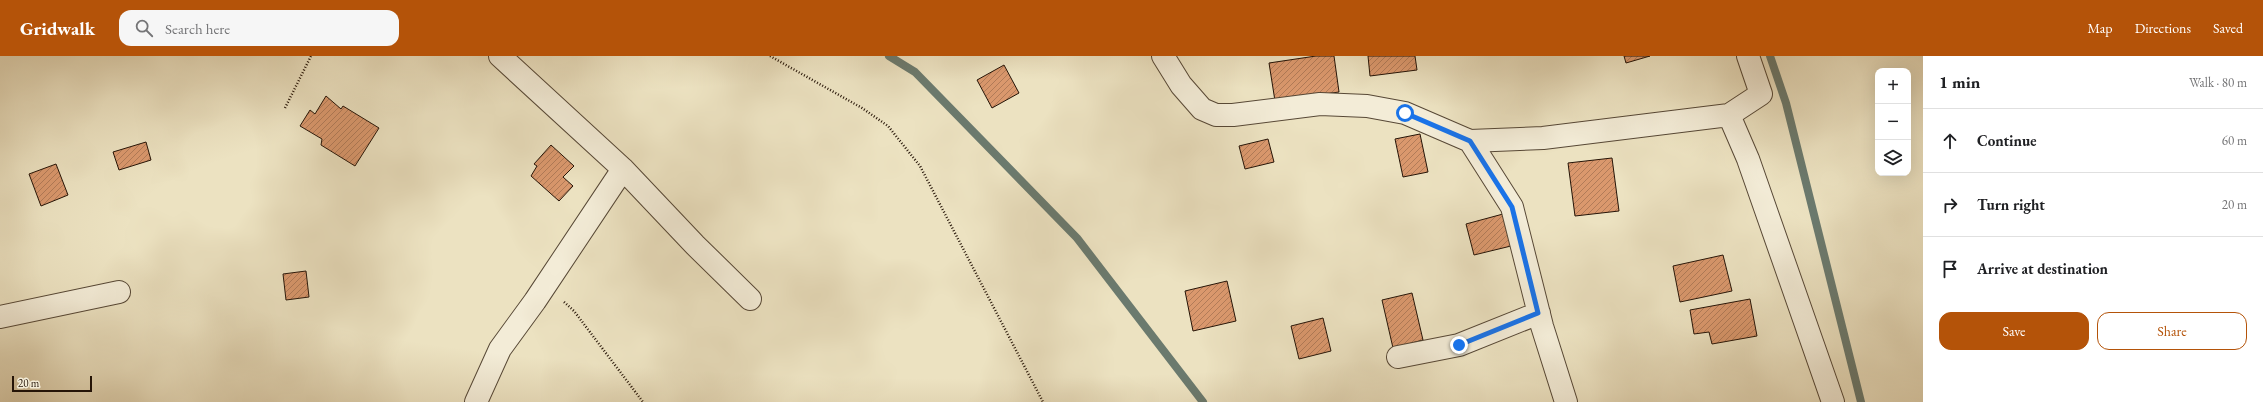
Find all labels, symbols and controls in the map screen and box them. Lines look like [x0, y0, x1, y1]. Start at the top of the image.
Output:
search box [119, 10, 399, 46]
text: Gridwalk [20, 16, 95, 41]
icon: search [133, 17, 155, 39]
text: Search here [165, 19, 230, 38]
text: Map [2087, 19, 2113, 37]
text: Directions [2135, 19, 2191, 37]
text: Saved [2213, 19, 2243, 37]
map controls [1875, 68, 1911, 176]
button: + [1875, 68, 1911, 104]
text: 1 min [1939, 71, 1980, 93]
text: Walk · 80 m [2189, 74, 2247, 91]
route start [1396, 104, 1414, 122]
button: − [1875, 104, 1911, 140]
icon: ahead [1939, 130, 1961, 152]
text: Continue [1977, 131, 2037, 150]
text: 60 m [2222, 132, 2247, 149]
button: layers [1875, 140, 1911, 176]
icon: right [1939, 194, 1961, 216]
text: Turn right [1977, 195, 2045, 214]
text: 20 m [2222, 196, 2247, 213]
icon: arrive [1939, 258, 1961, 280]
text: Arrive at destination [1977, 259, 2108, 278]
button: Save [1939, 312, 2089, 350]
button: Share [2097, 312, 2247, 350]
route end [1450, 336, 1468, 354]
scale bar [12, 374, 92, 393]
text: 20 m [18, 376, 39, 390]

